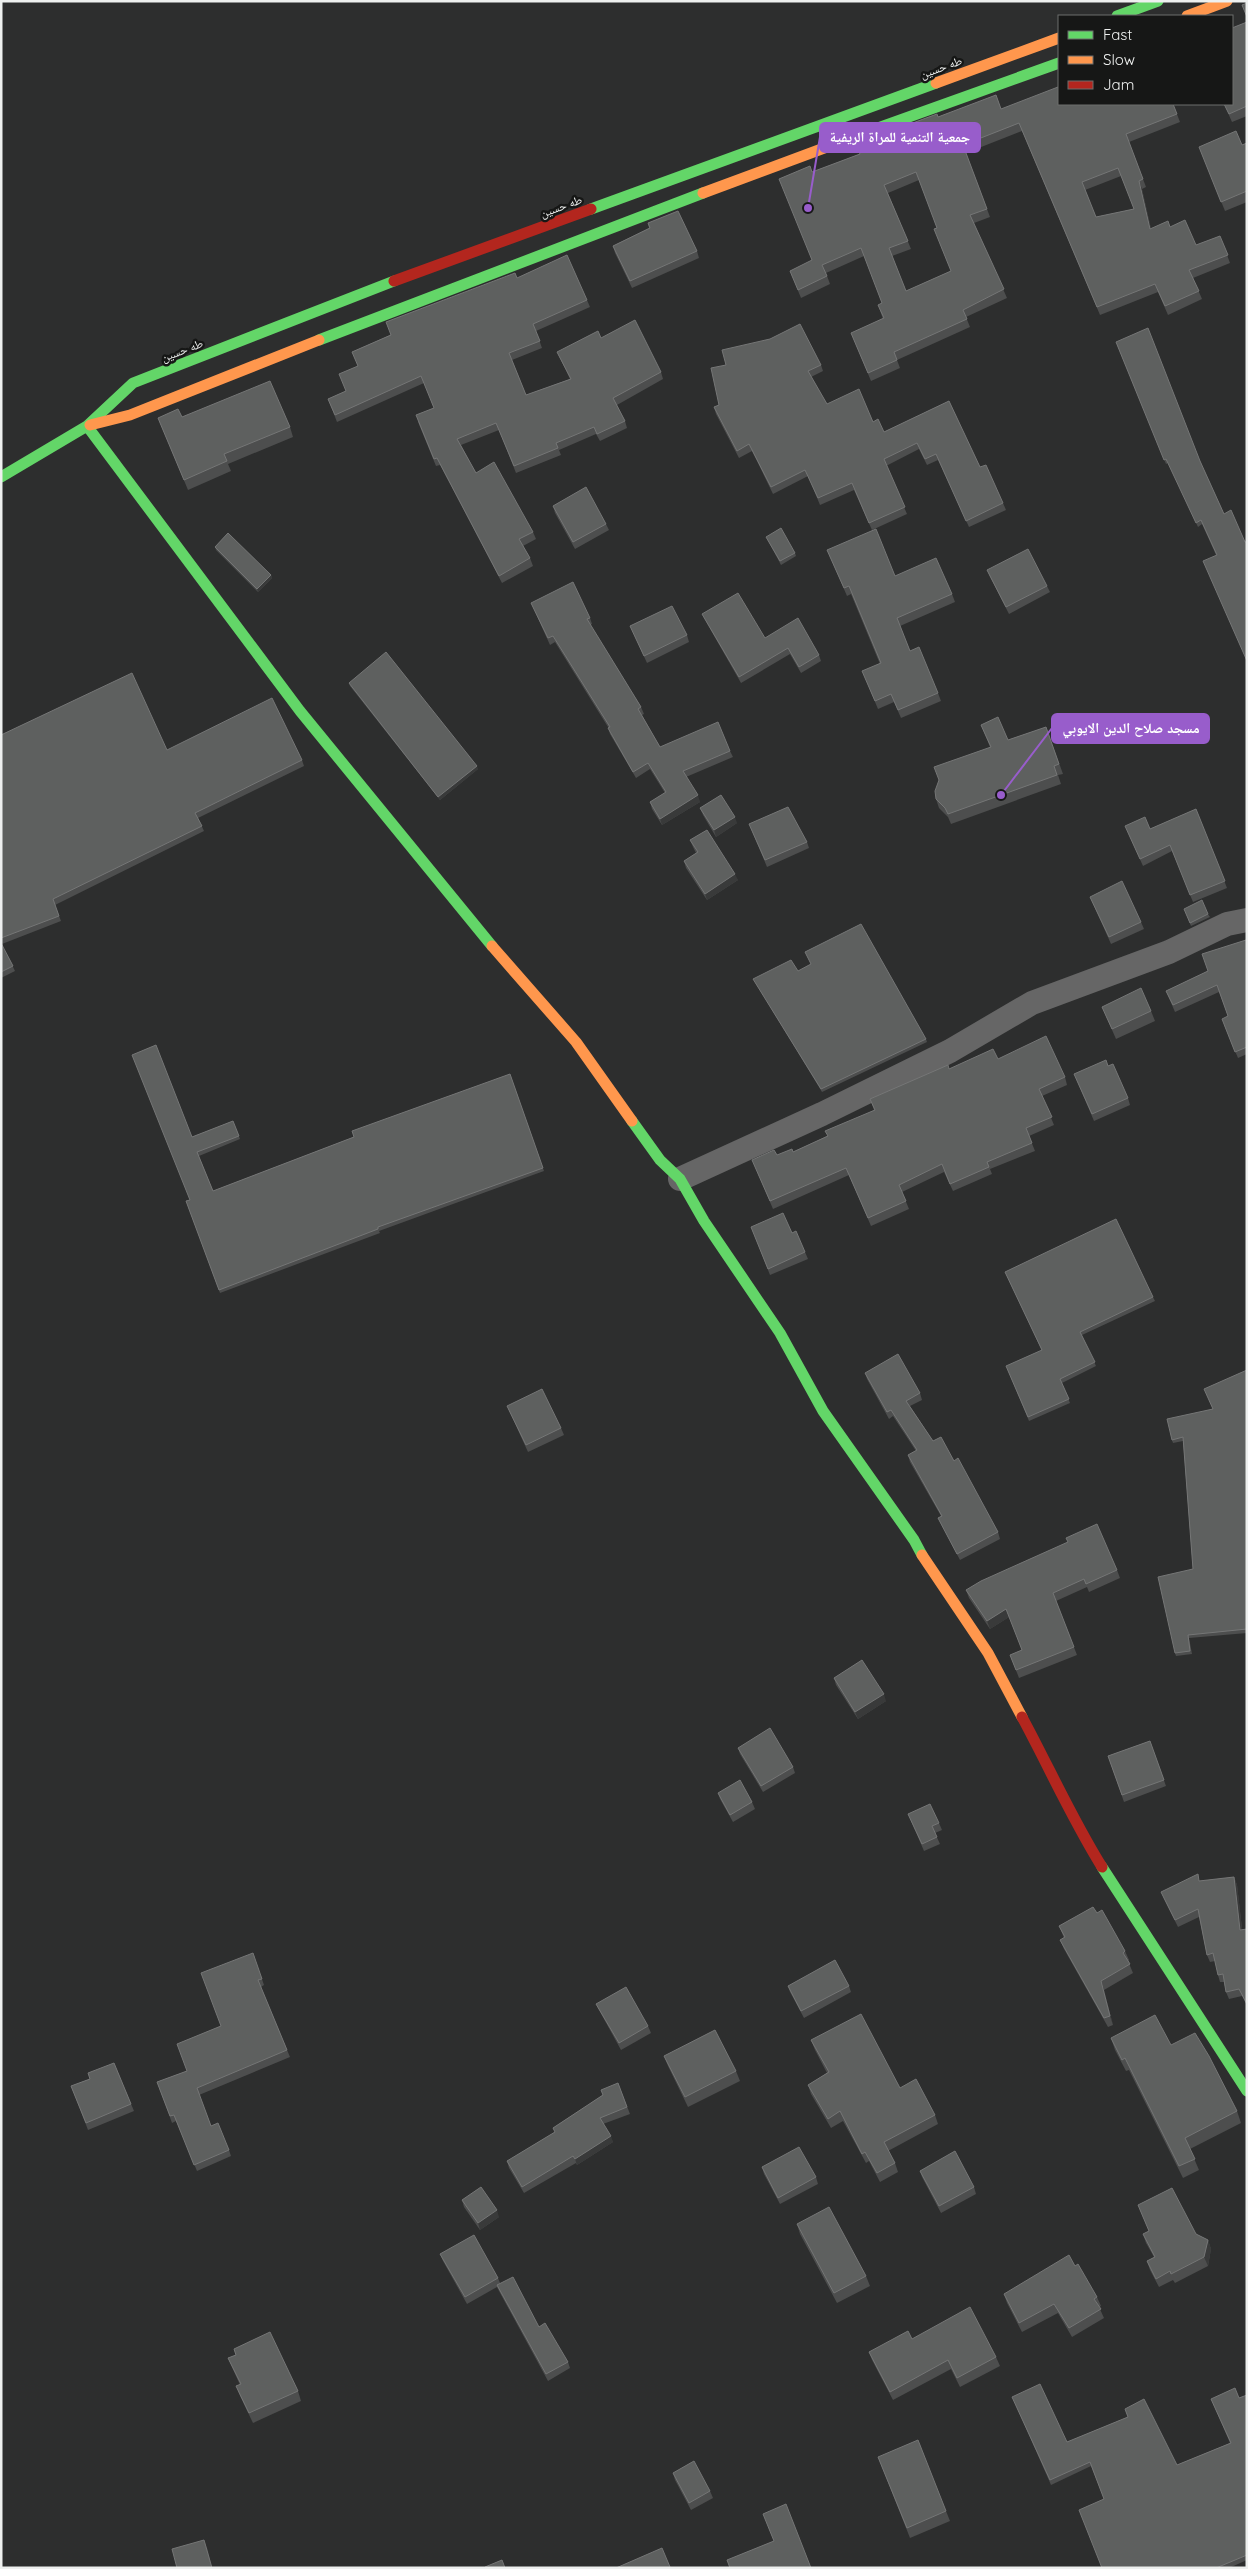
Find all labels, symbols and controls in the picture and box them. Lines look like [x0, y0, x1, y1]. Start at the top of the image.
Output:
legend [1058, 15, 1233, 105]
text: Fast [1103, 25, 1132, 44]
text: Slow [1103, 50, 1135, 69]
street label: طه حسين [918, 52, 964, 82]
text: Jam [1103, 75, 1134, 94]
callout: جمعية التنمية للمراة الريفية [820, 123, 980, 152]
text: جمعية التنمية للمراة الريفية [830, 128, 970, 146]
street label: طه حسين [538, 191, 584, 221]
street label: طه حسين [159, 335, 205, 365]
callout: مسجد صلاح الدين الايوبي [1052, 714, 1209, 743]
text: مسجد صلاح الدين الايوبي [1062, 719, 1200, 739]

